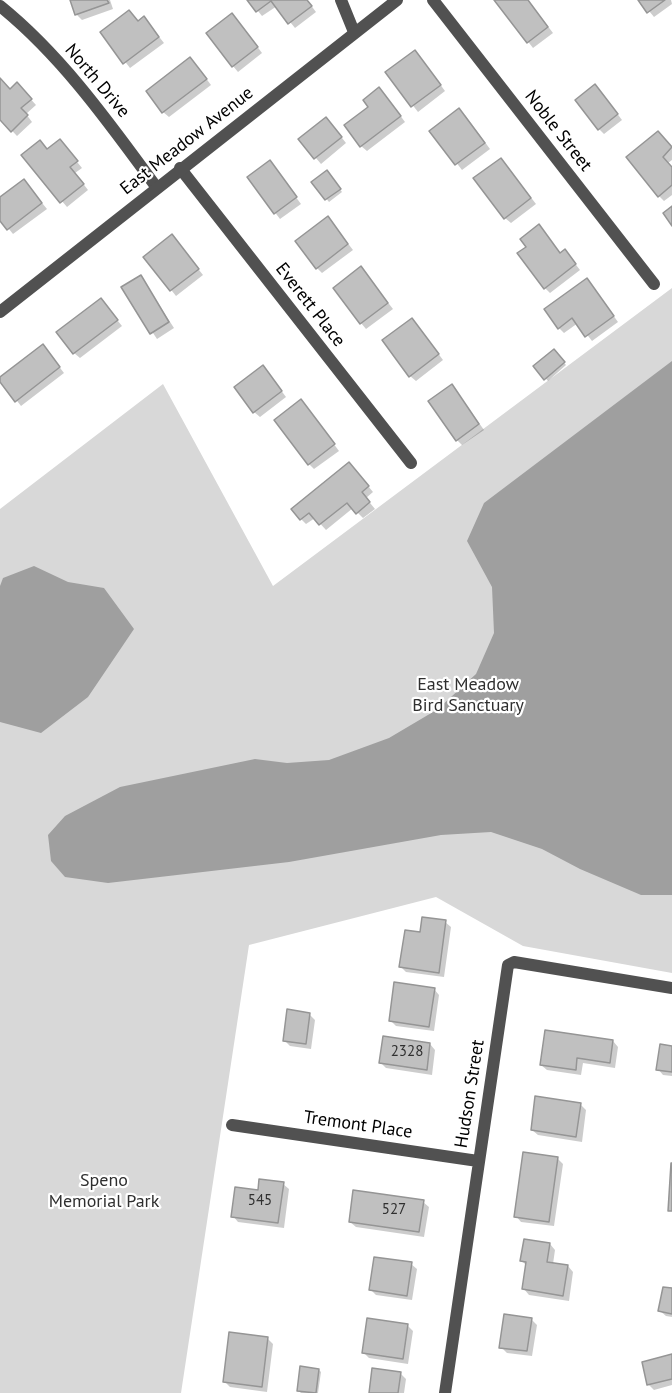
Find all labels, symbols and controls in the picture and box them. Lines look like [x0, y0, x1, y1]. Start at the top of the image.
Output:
street label: North Drive [60, 40, 134, 122]
street label: East Meadow Avenue [116, 82, 258, 200]
street label: Noble Street [520, 86, 596, 176]
street label: Everett Place [271, 259, 349, 351]
park label: East Meadow Bird Sanctuary [412, 674, 524, 716]
street label: Hudson Street [451, 1038, 489, 1150]
house number: 2328 [391, 1043, 423, 1061]
street label: Tremont Place [302, 1107, 414, 1143]
park label: Speno Memorial Park [49, 1170, 159, 1212]
house number: 545 [248, 1192, 272, 1210]
house number: 527 [382, 1201, 406, 1219]

